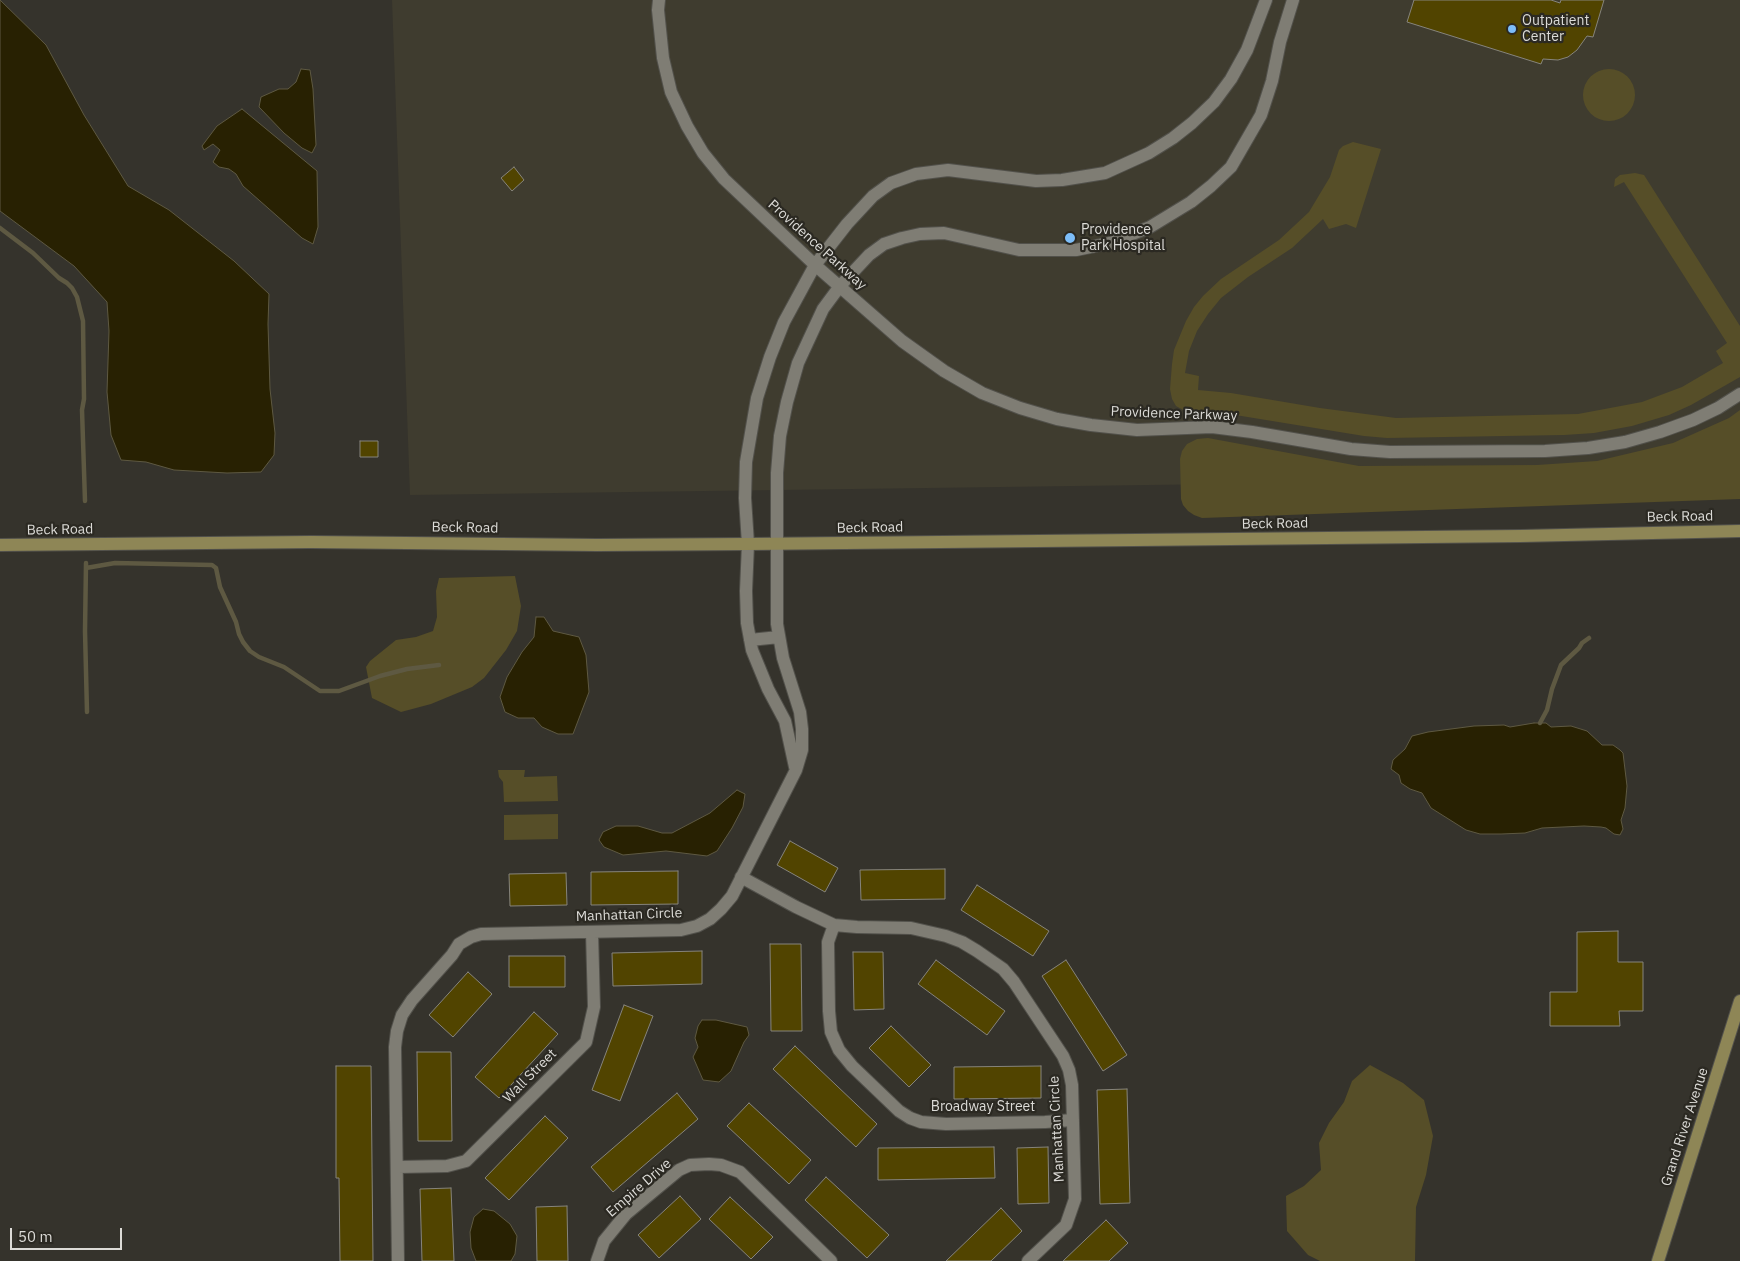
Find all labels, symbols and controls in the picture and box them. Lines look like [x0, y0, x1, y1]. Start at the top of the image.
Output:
place label: Outpatient Center [1522, 13, 1589, 46]
marker: Outpatient Center [1506, 23, 1518, 35]
street label: Providence Parkway [764, 196, 870, 294]
place label: Providence Park Hospital [1081, 222, 1165, 254]
marker: Providence Park Hospital [1063, 231, 1077, 245]
street label: Providence Parkway [1110, 403, 1238, 425]
street label: Beck Road [1646, 508, 1714, 526]
street label: Beck Road [1241, 515, 1309, 533]
street label: Beck Road [431, 519, 499, 537]
street label: Beck Road [836, 519, 904, 537]
street label: Beck Road [26, 521, 94, 539]
street label: Manhattan Circle [576, 905, 682, 925]
street label: Wall Street [500, 1046, 560, 1106]
street label: Grand River Avenue [1658, 1066, 1712, 1188]
street label: Manhattan Circle [1046, 1075, 1068, 1183]
street label: Broadway Street [931, 1099, 1035, 1115]
street label: Empire Drive [603, 1155, 675, 1221]
scale bar [12, 1218, 125, 1250]
text: 50 m [18, 1227, 53, 1246]

